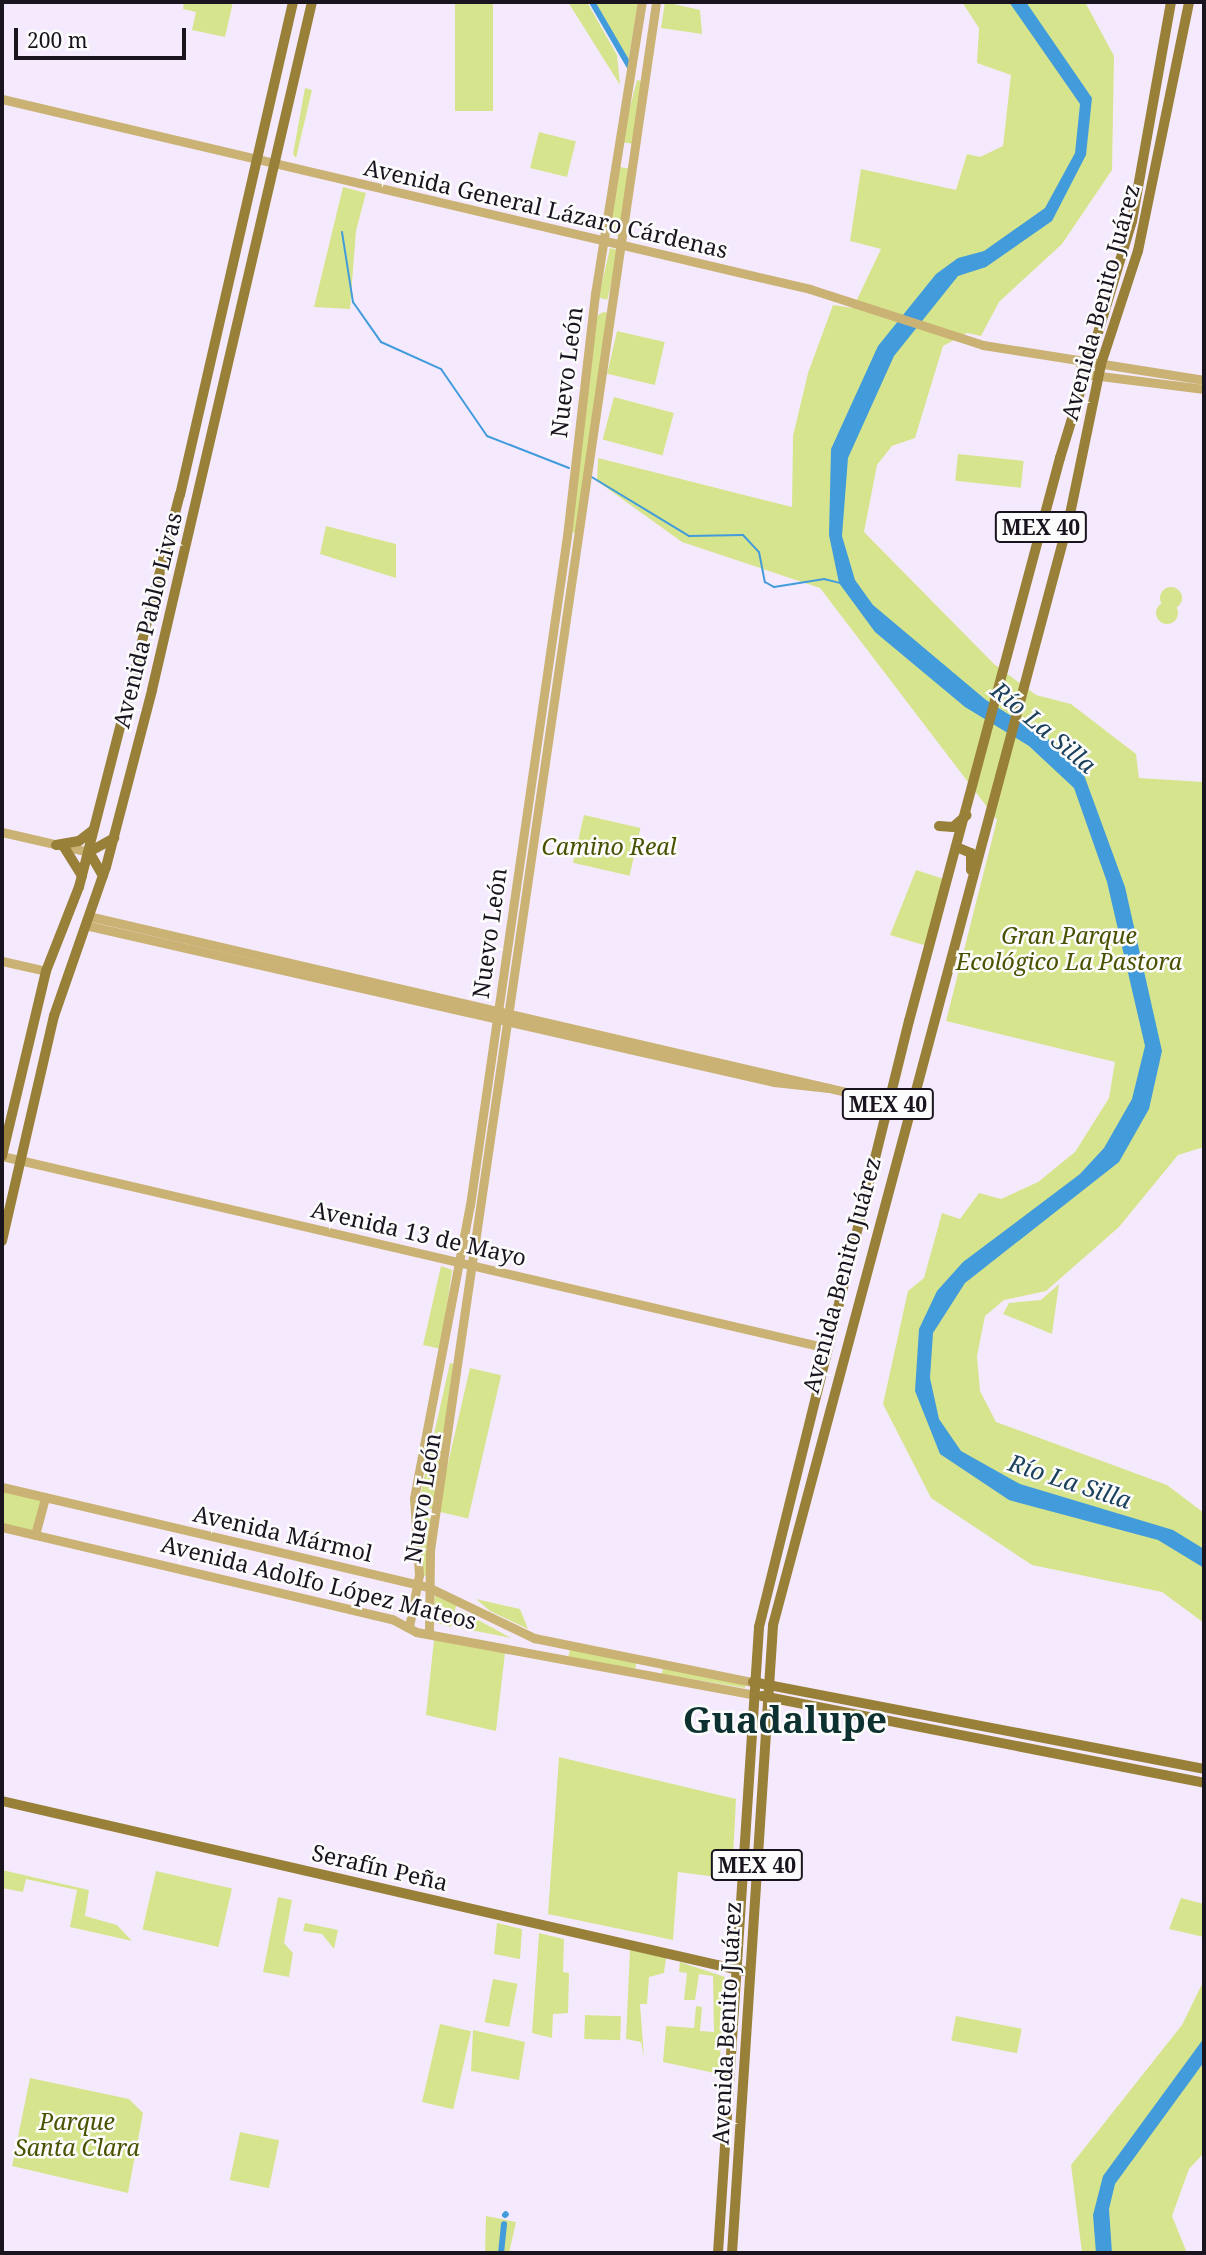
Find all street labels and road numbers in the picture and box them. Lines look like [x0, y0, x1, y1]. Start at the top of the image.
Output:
street label: Avenida General Lázaro Cárdenas [361, 153, 731, 263]
street label: Avenida Benito Juárez [1055, 181, 1145, 423]
street label: Nuevo León [544, 305, 588, 439]
street label: Avenida Pablo Livas [107, 509, 187, 731]
road number: MEX 40 [994, 510, 1088, 544]
street label: Nuevo León [466, 866, 512, 1000]
road number: MEX 40 [841, 1086, 935, 1122]
street label: Avenida Benito Juárez [796, 1154, 886, 1396]
street label: Avenida 13 de Mayo [309, 1195, 529, 1271]
street label: Nuevo León [398, 1431, 446, 1565]
street label: Avenida Mármol [191, 1499, 375, 1567]
street label: Avenida Adolfo López Mateos [158, 1529, 480, 1635]
street label: Serafín Peña [309, 1838, 451, 1896]
road number: MEX 40 [710, 1848, 804, 1882]
street label: Avenida Benito Juárez [706, 1901, 746, 2145]

